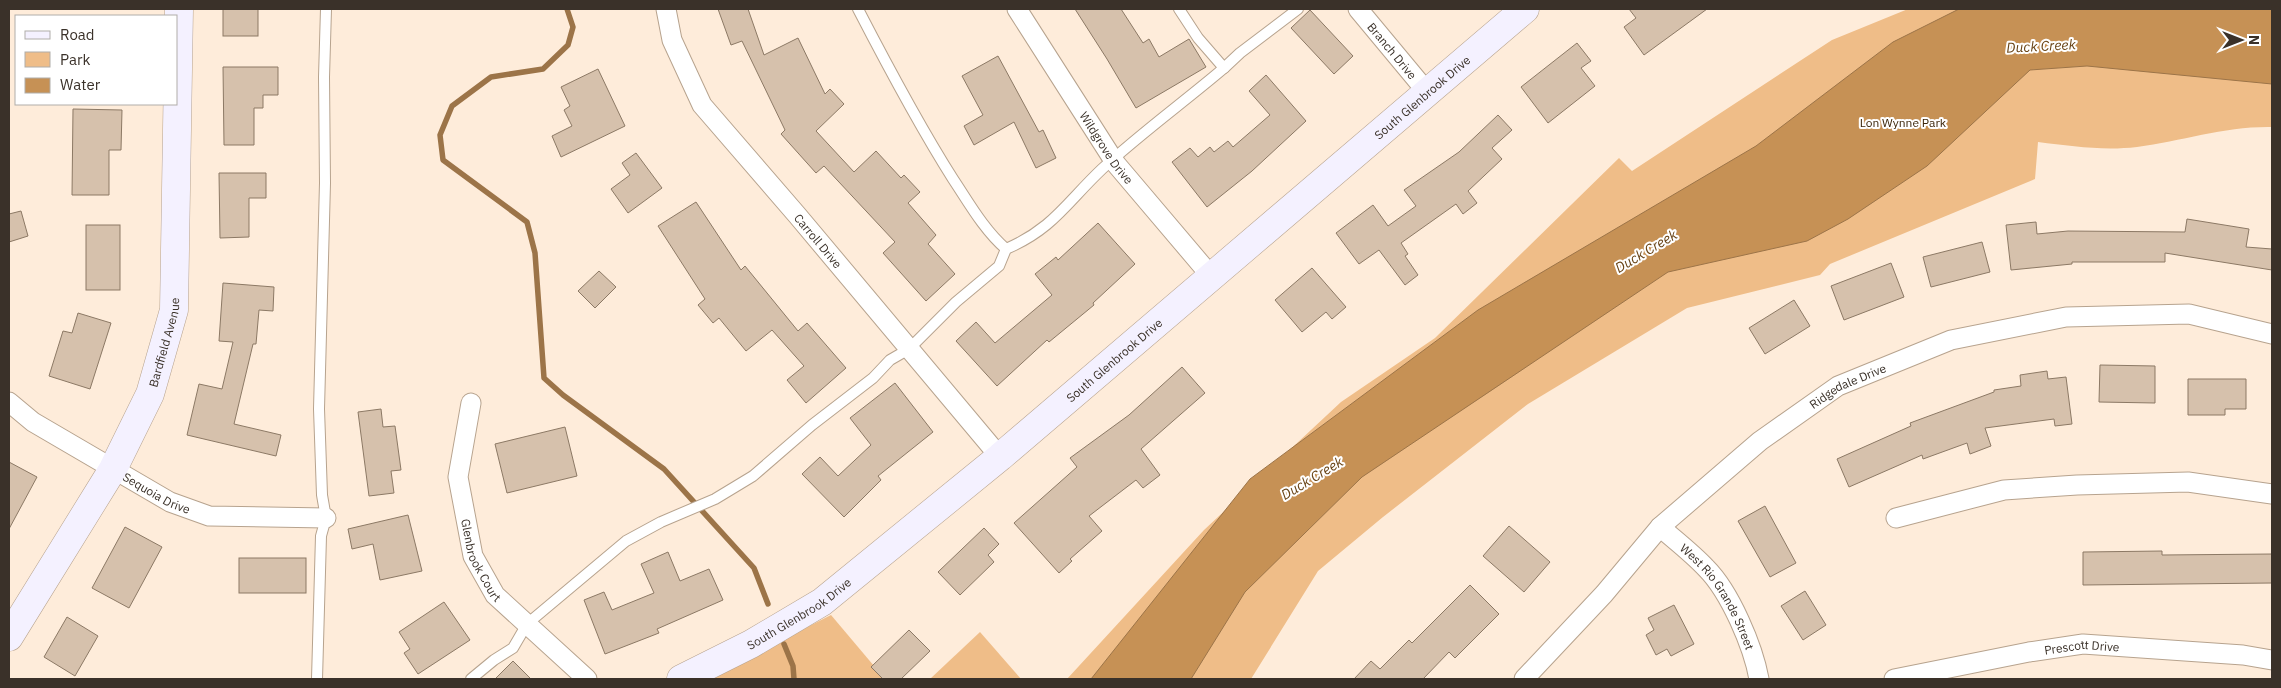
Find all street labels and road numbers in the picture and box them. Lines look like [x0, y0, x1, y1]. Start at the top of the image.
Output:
street label: Branch Drive [1365, 19, 1421, 82]
street label: South Glenbrook Drive [1371, 52, 1473, 142]
street label: Wildgrove Drive [1077, 108, 1137, 187]
street label: Carroll Drive [791, 210, 846, 271]
street label: Bardfield Avenue [145, 297, 182, 389]
street label: South Glenbrook Drive [1063, 315, 1165, 405]
street label: Ridgedale Drive [1806, 360, 1888, 412]
street label: Sequoia Drive [120, 469, 193, 516]
street label: Glenbrook Court [459, 517, 505, 605]
street label: West Rio Grande Street [1677, 540, 1758, 651]
street label: South Glenbrook Drive [744, 574, 854, 652]
street label: Prescott Drive [2043, 636, 2120, 657]

